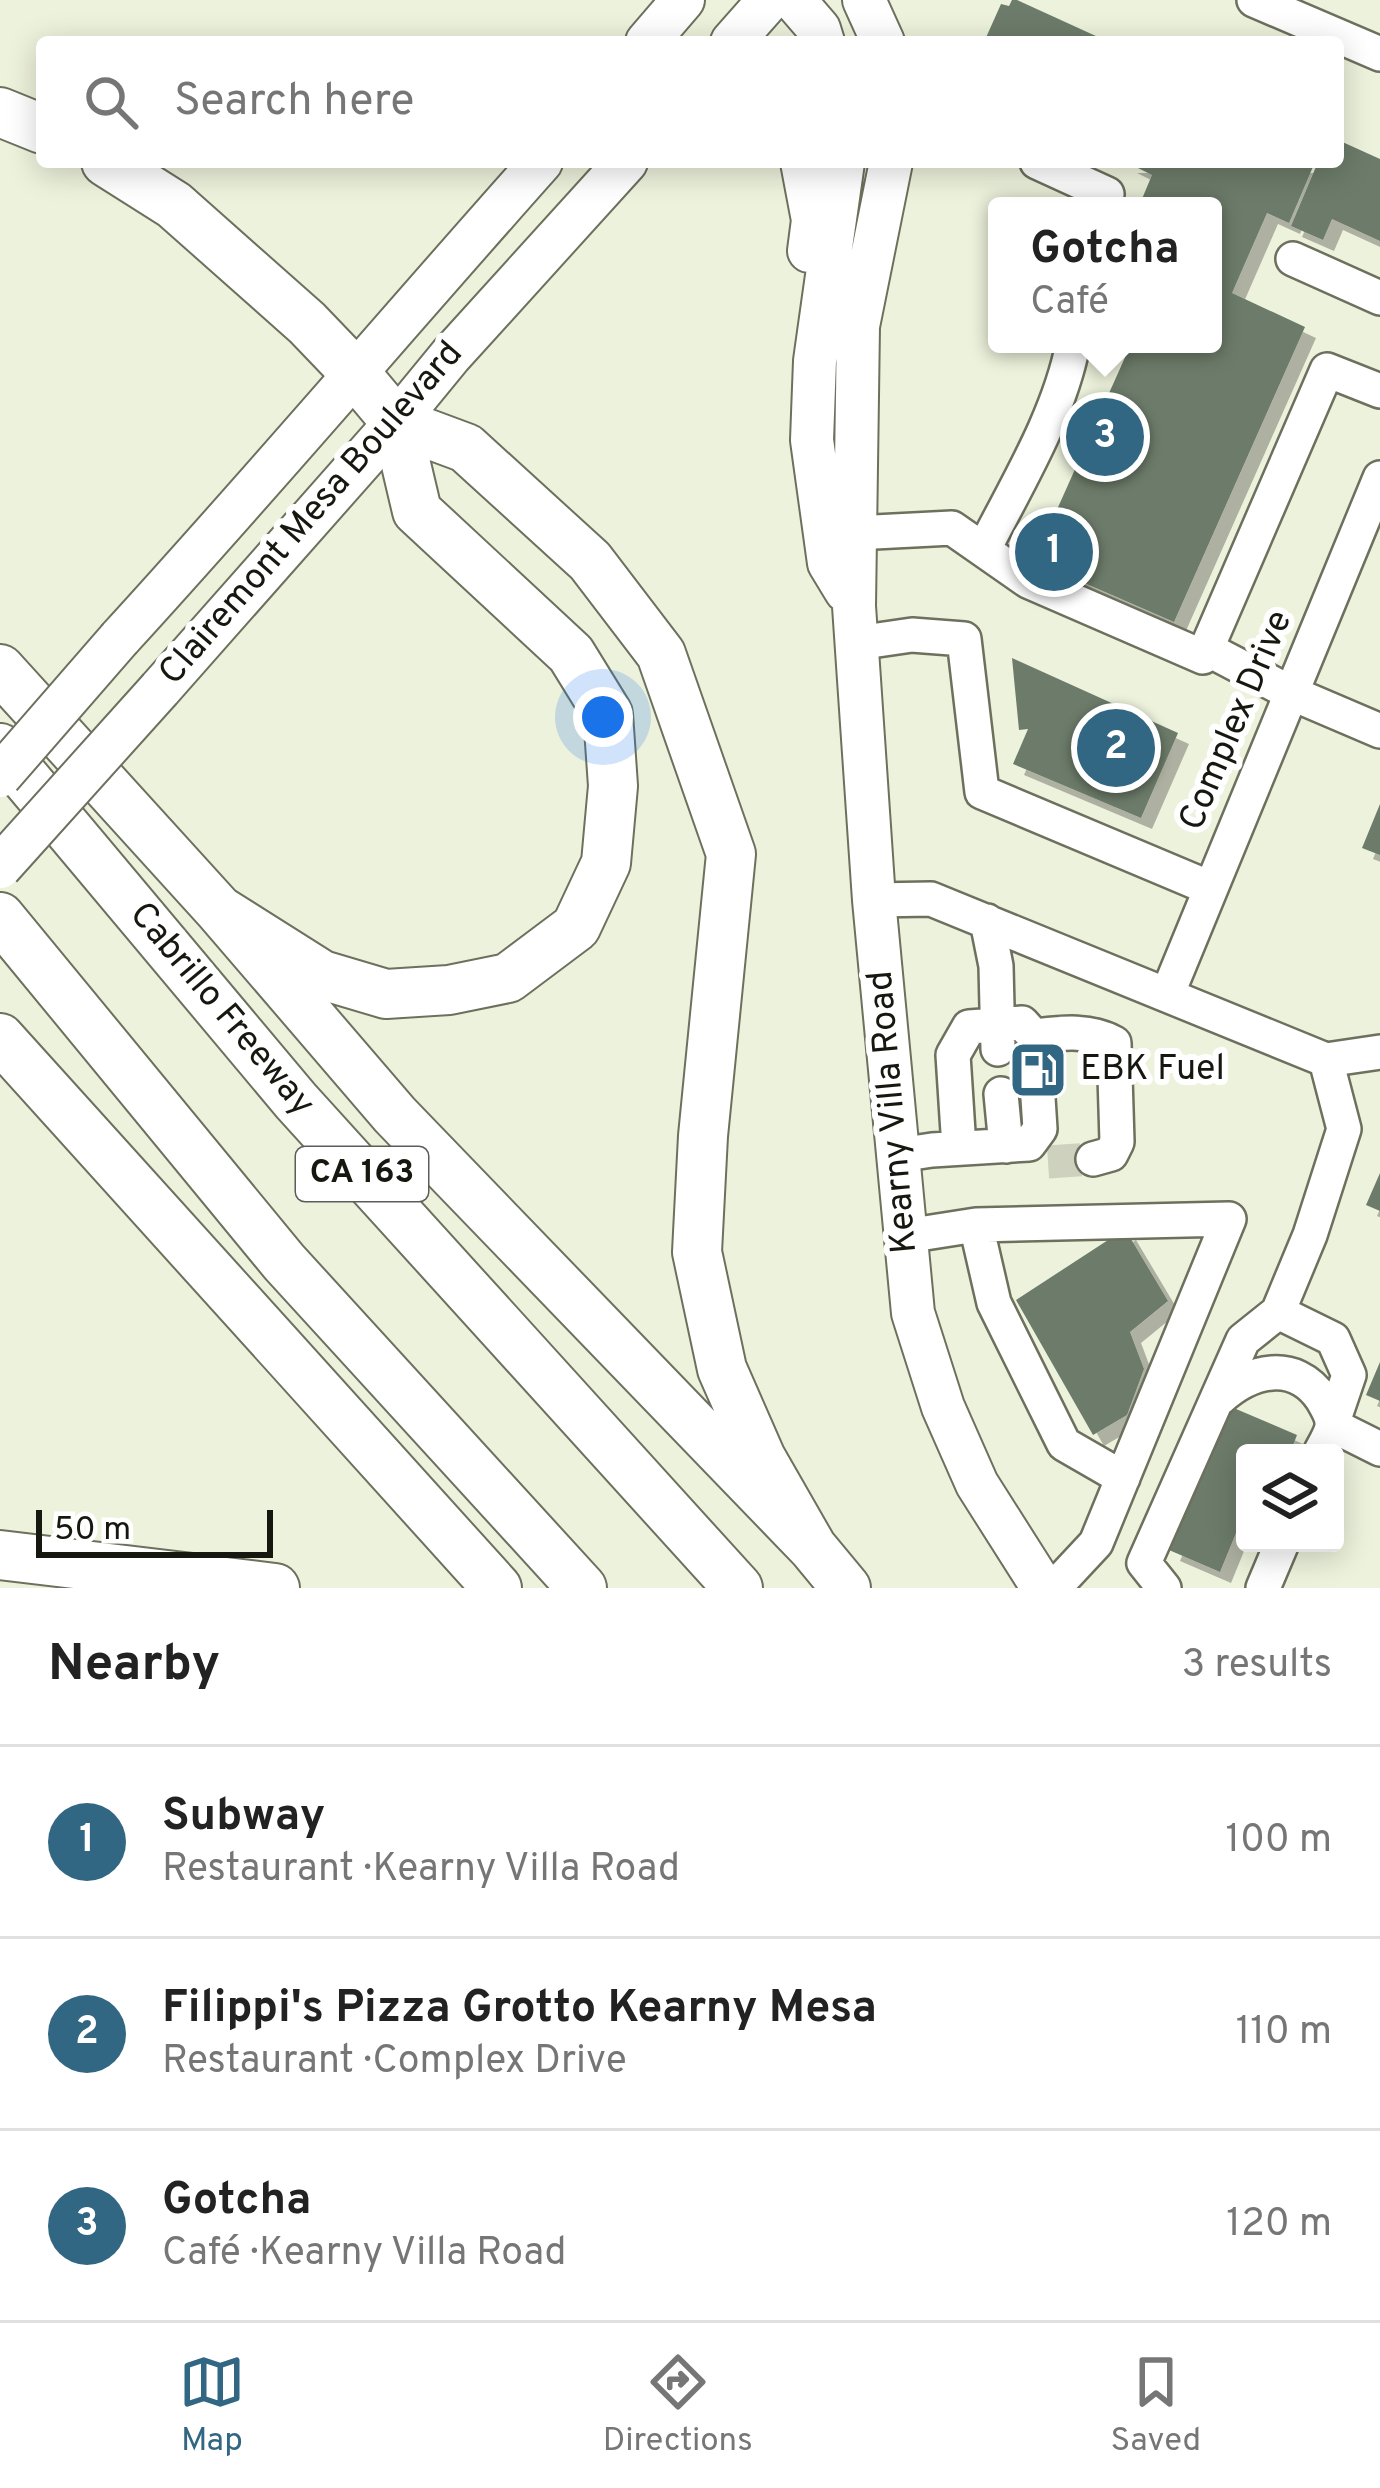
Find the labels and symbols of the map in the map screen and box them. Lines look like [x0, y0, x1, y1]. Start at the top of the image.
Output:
street label: Clairemont Mesa Boulevard [150, 332, 474, 696]
pin: 3 [1066, 392, 1144, 482]
pin: 1 [1015, 507, 1093, 597]
street label: Complex Drive [1170, 604, 1304, 838]
your location [573, 687, 633, 747]
pin: 2 [1077, 703, 1155, 793]
street label: Cabrillo Freeway [118, 893, 324, 1127]
street label: Kearny Villa Road [859, 969, 929, 1255]
fuel station icon: EBK Fuel [1007, 1039, 1069, 1101]
place label: EBK Fuel [1080, 1047, 1225, 1093]
road number: CA 163 [296, 1147, 428, 1201]
scale bar [36, 1504, 273, 1557]

